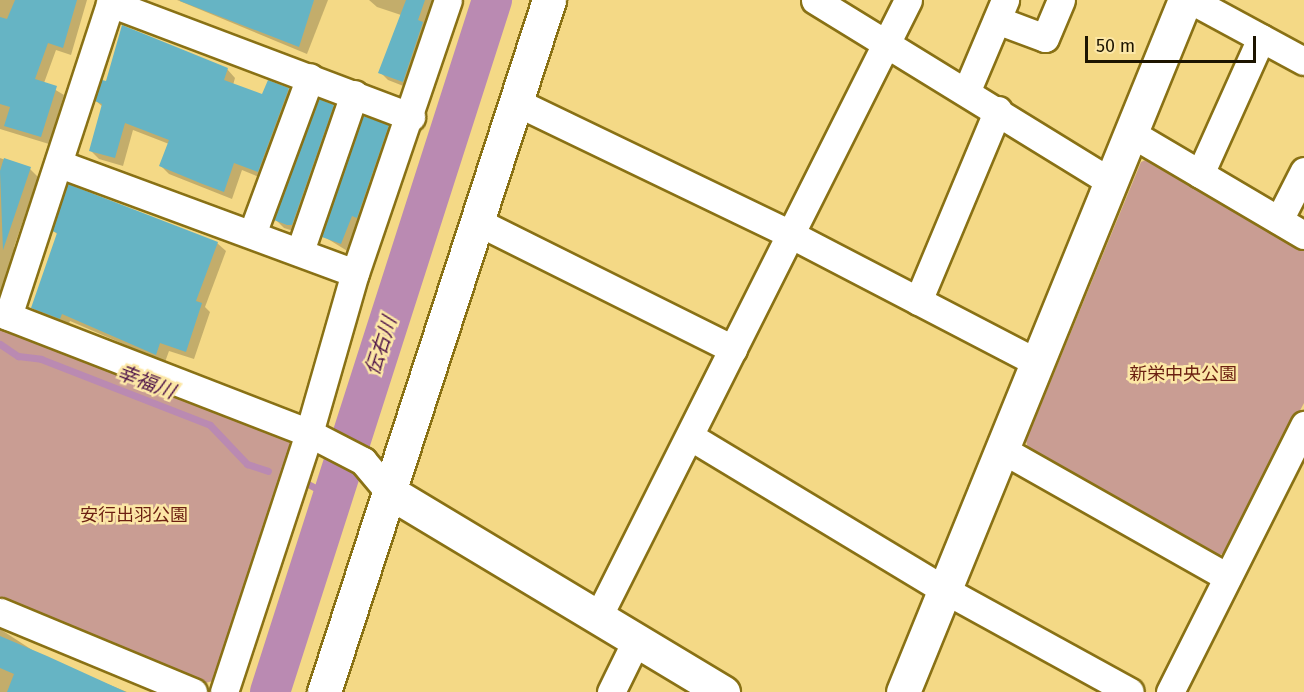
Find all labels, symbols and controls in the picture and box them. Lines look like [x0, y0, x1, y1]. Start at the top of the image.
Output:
scale bar [1088, 24, 1259, 62]
text: 50 m [1096, 35, 1135, 57]
water label: 伝右川 [360, 314, 402, 378]
water label: 幸福川 [114, 360, 178, 404]
park label: 新栄中央公園 [1129, 363, 1237, 385]
park label: 安行出羽公園 [80, 504, 188, 526]

